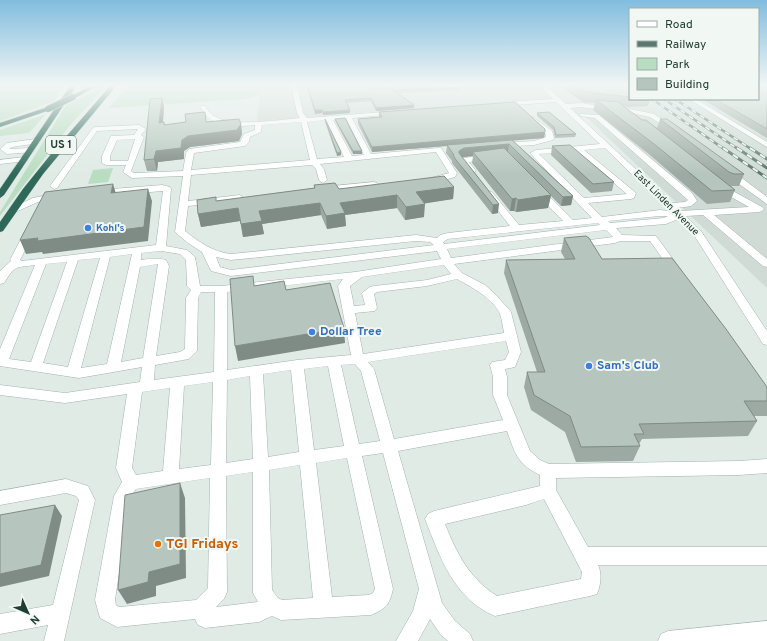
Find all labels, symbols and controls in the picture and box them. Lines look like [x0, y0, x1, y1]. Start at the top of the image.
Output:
legend [629, 8, 759, 100]
text: Road [665, 17, 693, 33]
text: Railway [665, 37, 706, 53]
text: Park [665, 57, 690, 73]
text: Building [665, 77, 709, 93]
road number: US 1 [46, 136, 76, 154]
street label: East Linden Avenue [630, 167, 702, 239]
place label: Kohl's [96, 222, 125, 235]
marker: Kohl's [83, 223, 93, 233]
place label: Dollar Tree [320, 324, 382, 340]
marker: Dollar Tree [307, 327, 317, 337]
place label: Sam's Club [597, 358, 659, 374]
marker: Sam's Club [584, 361, 594, 371]
place label: TGI Fridays [166, 536, 238, 553]
marker: TGI Fridays [153, 539, 163, 549]
north arrow [8, 593, 48, 633]
text: N [27, 612, 42, 627]

